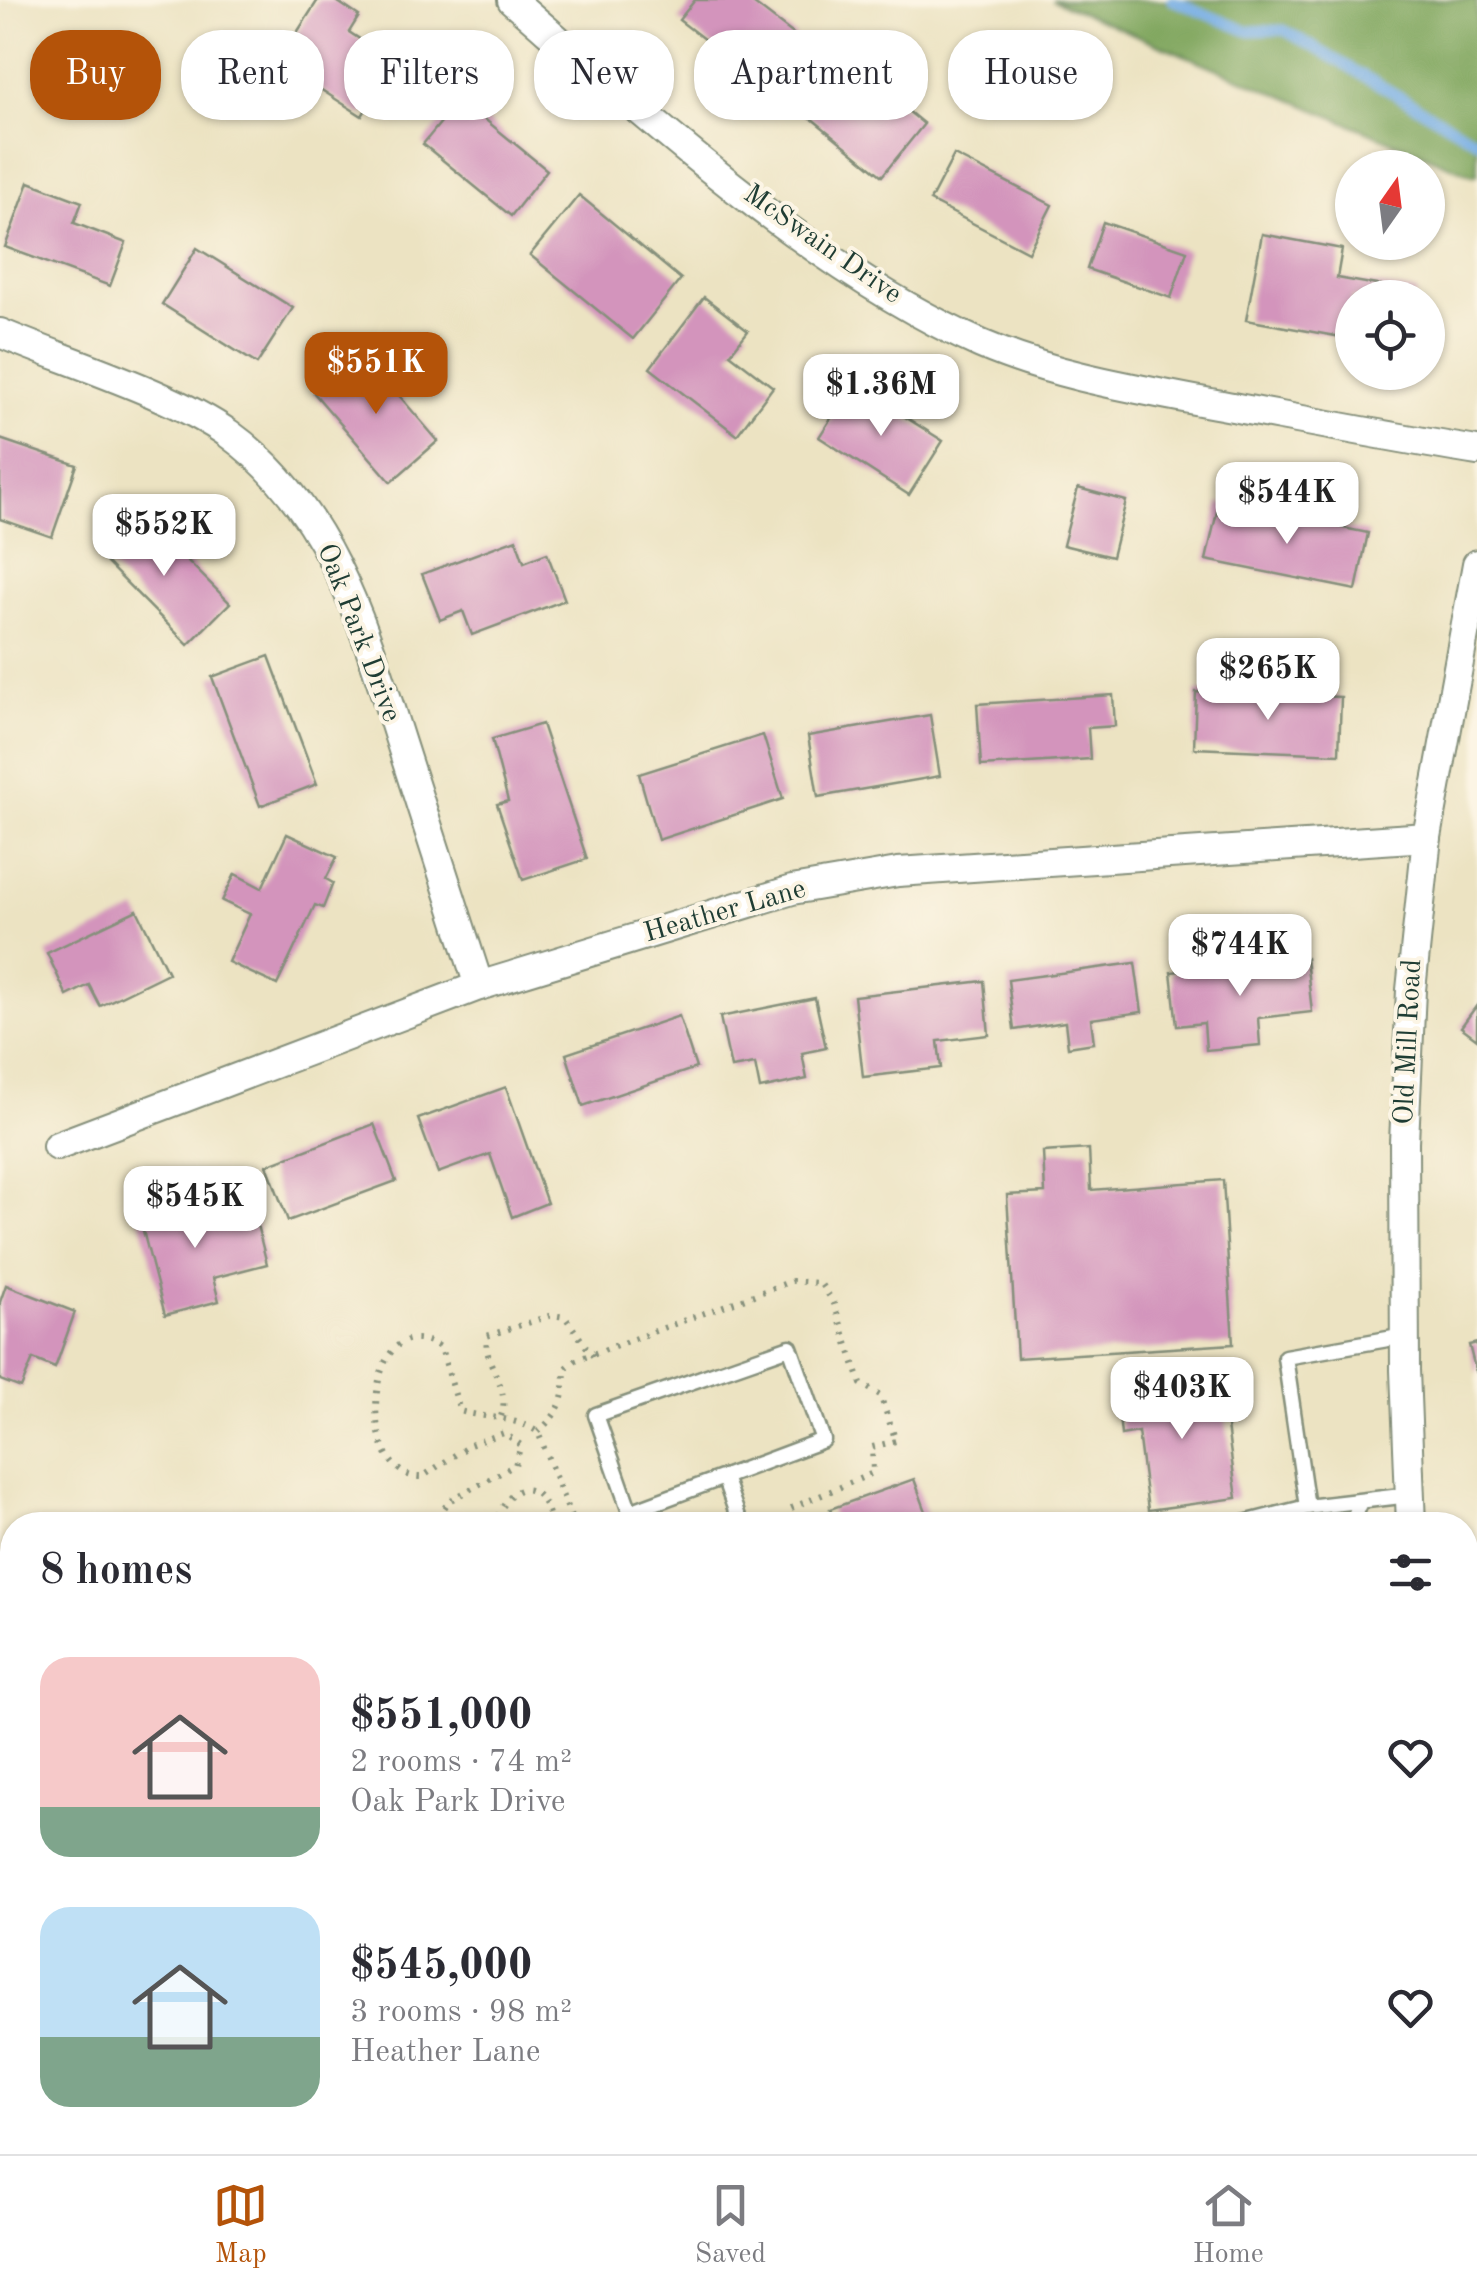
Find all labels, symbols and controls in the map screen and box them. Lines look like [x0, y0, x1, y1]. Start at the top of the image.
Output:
chip: Buy [30, 30, 161, 120]
chip: Rent [181, 30, 324, 120]
chip: Filters [344, 30, 514, 120]
chip: New [534, 30, 674, 120]
chip: Apartment [694, 30, 928, 120]
chip: House [948, 30, 1113, 120]
north arrow [1335, 150, 1445, 260]
map controls [1335, 150, 1445, 390]
street label: McSwain Drive [738, 180, 906, 310]
button: locate [1335, 280, 1445, 390]
pin: $551K [306, 332, 446, 417]
text: $551K [327, 348, 425, 380]
pin: $1.36M [800, 354, 962, 439]
text: $1.36M [825, 370, 937, 402]
pin: $544K [1217, 462, 1357, 547]
text: $544K [1238, 478, 1336, 510]
pin: $552K [94, 494, 234, 579]
text: $552K [115, 510, 213, 542]
street label: Oak Park Drive [311, 540, 405, 726]
pin: $265K [1198, 638, 1338, 723]
text: $265K [1219, 654, 1317, 686]
street label: Heather Lane [641, 876, 809, 948]
pin: $744K [1170, 914, 1310, 999]
text: $744K [1191, 930, 1289, 962]
street label: Old Mill Road [1391, 958, 1427, 1126]
pin: $545K [125, 1166, 265, 1251]
text: $545K [146, 1182, 244, 1214]
pin: $403K [1112, 1357, 1252, 1442]
text: $403K [1133, 1373, 1231, 1405]
icon: filters [1383, 1545, 1438, 1600]
text: 8 homes [40, 1551, 192, 1593]
text: $551,000 [350, 1696, 532, 1738]
icon: home [120, 1697, 240, 1817]
icon: heart [1383, 1730, 1438, 1785]
text: 2 rooms · 74 m² [350, 1747, 572, 1779]
text: Oak Park Drive [350, 1787, 566, 1819]
text: $545,000 [350, 1946, 532, 1988]
icon: home [120, 1947, 240, 2067]
icon: heart [1383, 1980, 1438, 2035]
text: 3 rooms · 98 m² [350, 1997, 572, 2029]
text: Heather Lane [350, 2037, 540, 2069]
tab: Map [213, 2178, 268, 2273]
tab: Saved [695, 2178, 766, 2273]
tab: Home [1193, 2178, 1264, 2273]

